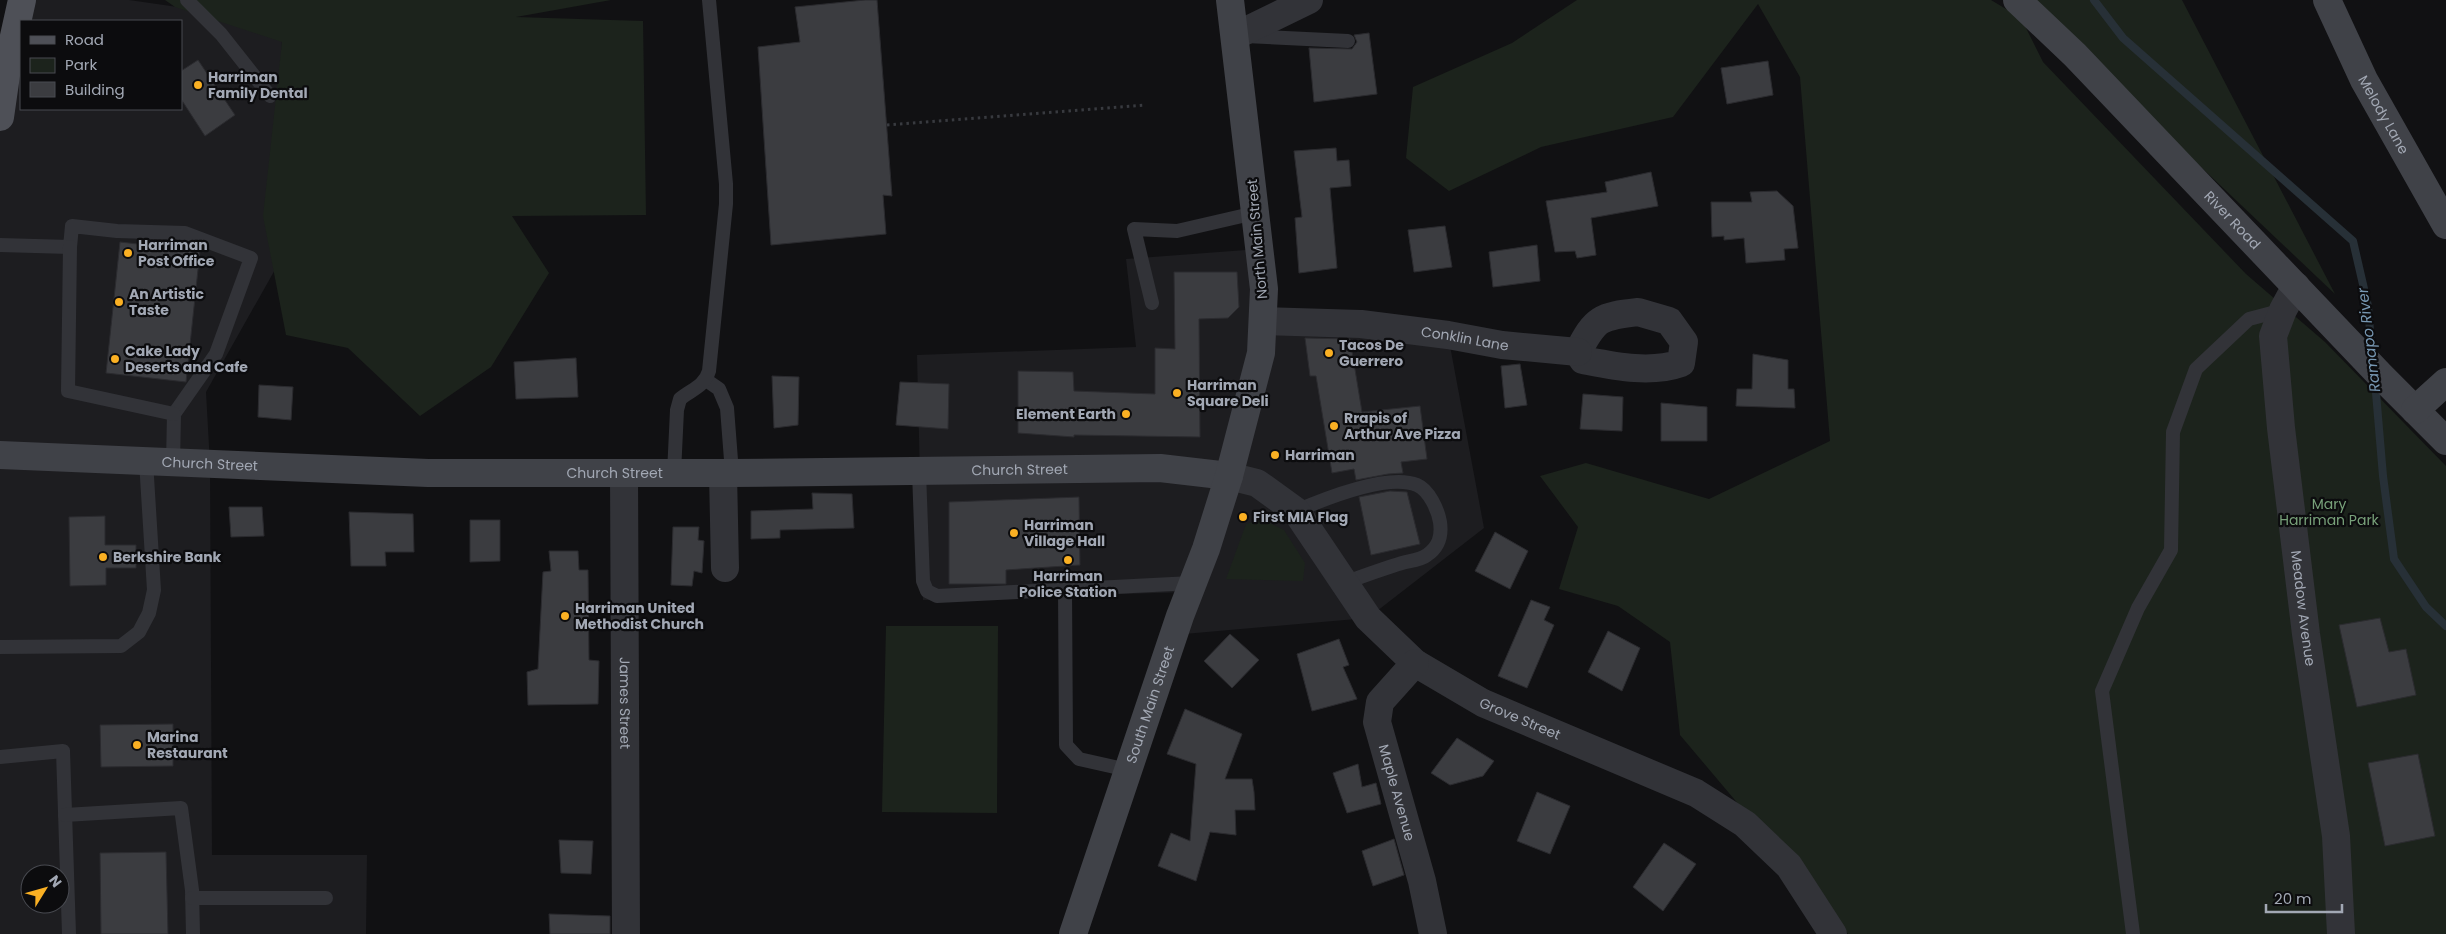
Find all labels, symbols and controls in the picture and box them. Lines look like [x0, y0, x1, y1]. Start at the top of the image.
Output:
legend [20, 20, 182, 110]
text: Road [65, 29, 104, 50]
text: Park [65, 54, 97, 75]
place label: Harriman Family Dental [208, 67, 308, 103]
street label: Melody Lane [2353, 72, 2414, 158]
text: Building [65, 79, 125, 100]
marker: Harriman Family Dental [192, 79, 204, 91]
street label: North Main Street [1242, 178, 1272, 300]
street label: River Road [2200, 186, 2265, 254]
place label: Harriman Post Office [138, 235, 215, 271]
marker: Harriman Post Office [122, 247, 134, 259]
place label: An Artistic Taste [129, 284, 204, 320]
water label: Ramapo River [2352, 286, 2385, 394]
marker: An Artistic Taste [113, 296, 125, 308]
street label: Conklin Lane [1420, 322, 1510, 356]
place label: Tacos De Guerrero [1339, 335, 1404, 371]
place label: Cake Lady Deserts and Cafe [125, 341, 248, 377]
marker: Tacos De Guerrero [1323, 347, 1335, 359]
marker: Cake Lady Deserts and Cafe [109, 353, 121, 365]
place label: Harriman Square Deli [1187, 375, 1269, 411]
marker: Harriman Square Deli [1171, 387, 1183, 399]
place label: Element Earth [1016, 404, 1116, 424]
marker: Element Earth [1120, 408, 1132, 420]
place label: Rrapis of Arthur Ave Pizza [1344, 408, 1461, 444]
marker: Rrapis of Arthur Ave Pizza [1328, 420, 1340, 432]
place label: Harriman [1285, 445, 1355, 465]
marker: Harriman [1269, 449, 1281, 461]
street label: Church Street [161, 452, 258, 476]
street label: Church Street [971, 459, 1068, 480]
street label: Church Street [566, 463, 663, 483]
park label: Mary Harriman Park [2279, 494, 2380, 530]
place label: First MIA Flag [1253, 507, 1348, 527]
marker: First MIA Flag [1237, 511, 1249, 523]
place label: Harriman Village Hall [1024, 515, 1105, 551]
marker: Harriman Village Hall [1008, 527, 1020, 539]
place label: Berkshire Bank [113, 547, 222, 567]
street label: Meadow Avenue [2286, 549, 2321, 668]
marker: Berkshire Bank [97, 551, 109, 563]
marker: Harriman Police Station [1062, 554, 1074, 566]
place label: Harriman Police Station [1019, 566, 1117, 602]
place label: Harriman United Methodist Church [575, 598, 704, 634]
marker: Harriman United Methodist Church [559, 610, 571, 622]
street label: South Main Street [1121, 643, 1179, 766]
street label: James Street [615, 657, 635, 749]
street label: Grove Street [1476, 693, 1564, 745]
place label: Marina Restaurant [147, 727, 228, 763]
marker: Marina Restaurant [131, 739, 143, 751]
street label: Maple Avenue [1374, 742, 1420, 843]
north arrow [20, 864, 70, 914]
text: N [44, 871, 67, 891]
scale bar [2266, 882, 2342, 914]
text: 20 m [2274, 888, 2312, 909]

